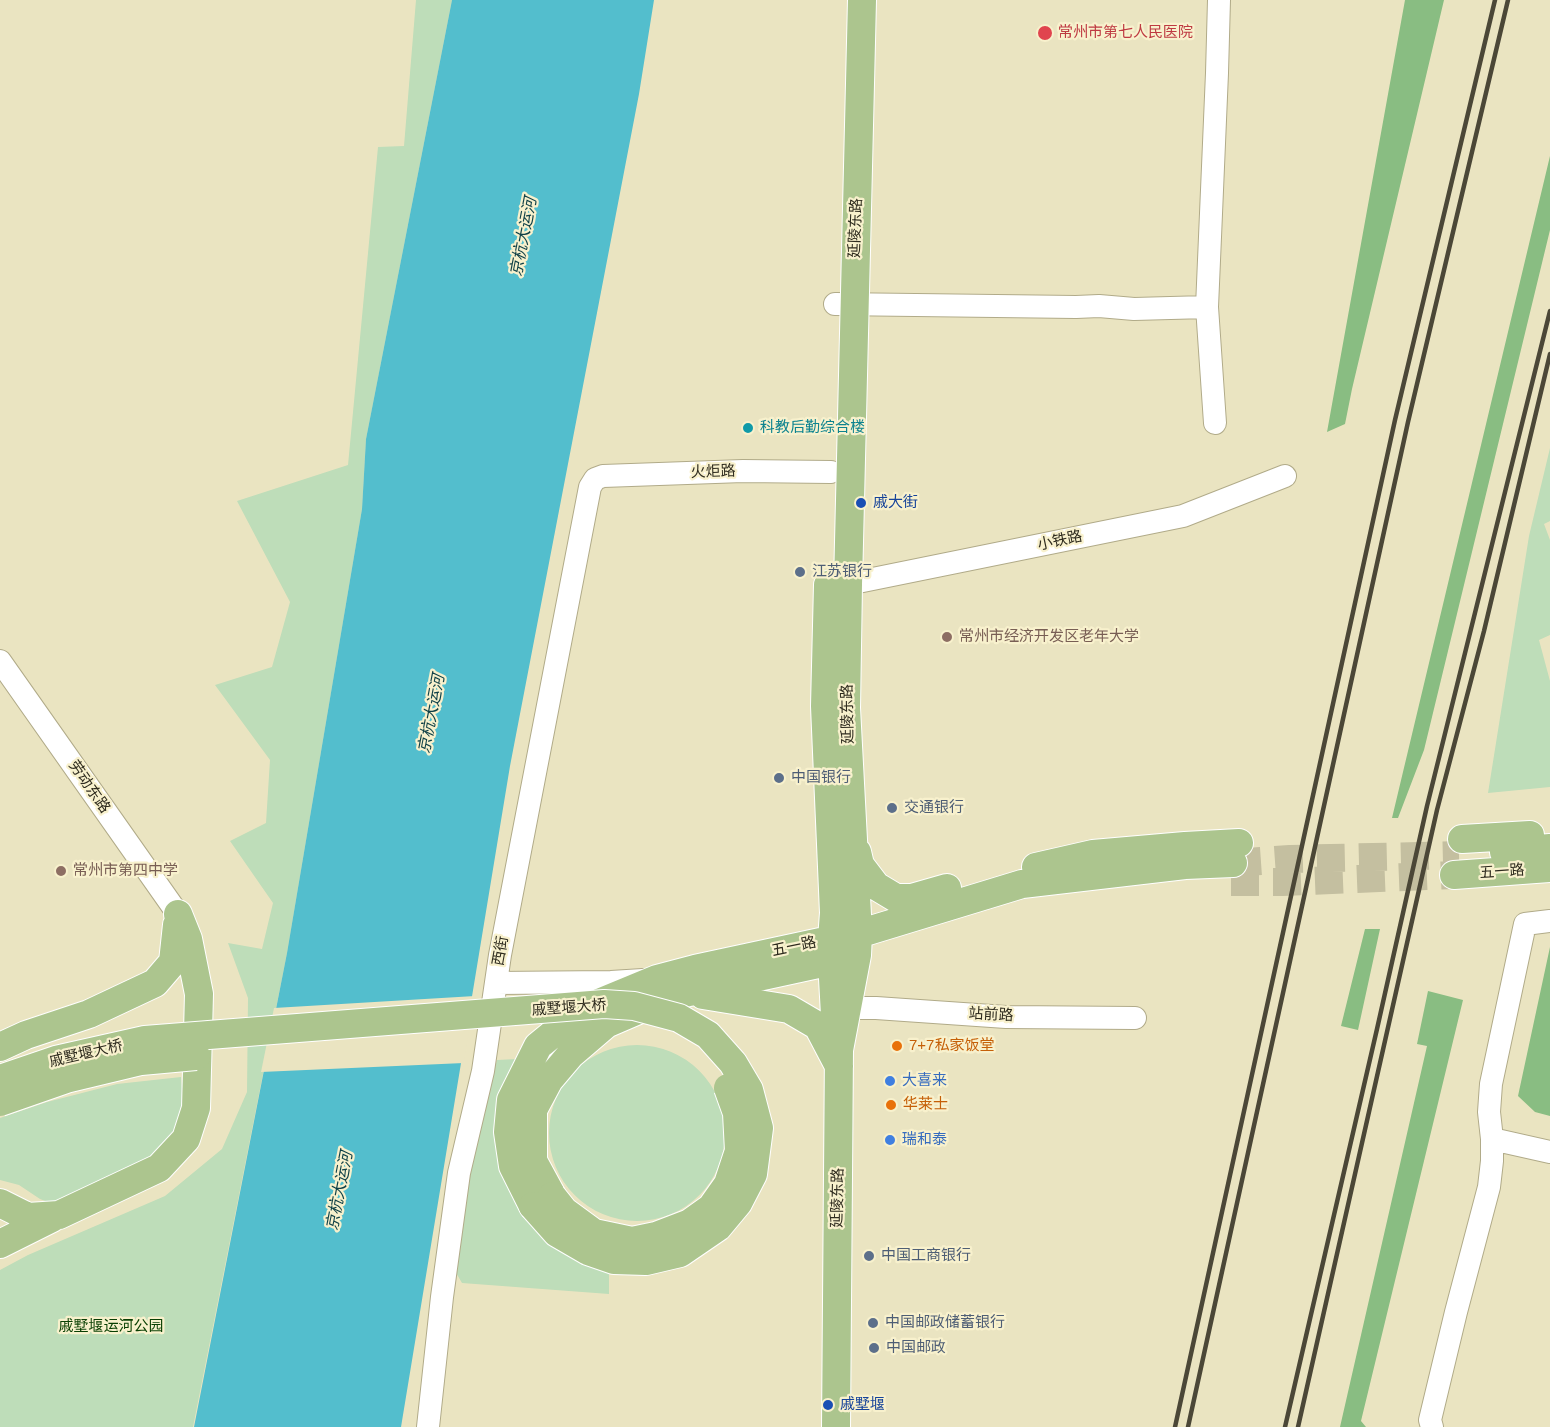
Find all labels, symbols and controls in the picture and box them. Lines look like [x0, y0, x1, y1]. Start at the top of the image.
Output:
marker: 常州市第七人民医院 [1036, 24, 1054, 42]
place label: 常州市第七人民医院 [1058, 24, 1193, 42]
water label: 京杭大运河 [507, 196, 541, 278]
street label: 延陵东路 [846, 198, 866, 258]
place label: 科教后勤综合楼 [760, 419, 865, 437]
marker: 科教后勤综合楼 [741, 421, 755, 435]
street label: 火炬路 [690, 462, 736, 482]
place label: 戚大街 [873, 494, 918, 512]
marker: 戚大街 [854, 496, 868, 510]
street label: 小铁路 [1036, 528, 1084, 554]
place label: 江苏银行 [812, 563, 872, 581]
marker: 江苏银行 [793, 565, 807, 579]
place label: 常州市经济开发区老年大学 [959, 628, 1139, 646]
marker: 常州市经济开发区老年大学 [940, 630, 954, 644]
water label: 京杭大运河 [415, 673, 449, 755]
street label: 延陵东路 [838, 684, 858, 744]
street label: 劳动东路 [64, 757, 114, 817]
place label: 中国银行 [791, 769, 851, 787]
marker: 中国银行 [772, 771, 786, 785]
place label: 交通银行 [904, 799, 964, 817]
marker: 交通银行 [885, 801, 899, 815]
street label: 五一路 [1479, 861, 1525, 883]
place label: 常州市第四中学 [73, 862, 178, 880]
marker: 常州市第四中学 [54, 864, 68, 878]
street label: 五一路 [770, 934, 818, 960]
street label: 西街 [490, 935, 512, 967]
street label: 戚墅堰大桥 [531, 996, 607, 1020]
street label: 站前路 [968, 1005, 1014, 1025]
street label: 戚墅堰大桥 [47, 1037, 125, 1071]
place label: 7+7私家饭堂 [909, 1037, 994, 1055]
marker: 7+7私家饭堂 [890, 1039, 904, 1053]
place label: 大喜来 [902, 1072, 947, 1090]
marker: 大喜来 [883, 1074, 897, 1088]
place label: 华莱士 [903, 1096, 948, 1114]
marker: 华莱士 [884, 1098, 898, 1112]
place label: 瑞和泰 [902, 1131, 947, 1149]
marker: 瑞和泰 [883, 1133, 897, 1147]
water label: 京杭大运河 [323, 1150, 357, 1232]
street label: 延陵东路 [828, 1168, 848, 1228]
place label: 中国工商银行 [881, 1247, 971, 1265]
marker: 中国工商银行 [862, 1249, 876, 1263]
place label: 中国邮政储蓄银行 [885, 1314, 1005, 1332]
marker: 中国邮政储蓄银行 [866, 1316, 880, 1330]
park label: 戚墅堰运河公园 [59, 1318, 163, 1336]
place label: 中国邮政 [886, 1339, 946, 1357]
marker: 中国邮政 [867, 1341, 881, 1355]
place label: 戚墅堰 [840, 1396, 885, 1414]
marker: 戚墅堰 [821, 1398, 835, 1412]

